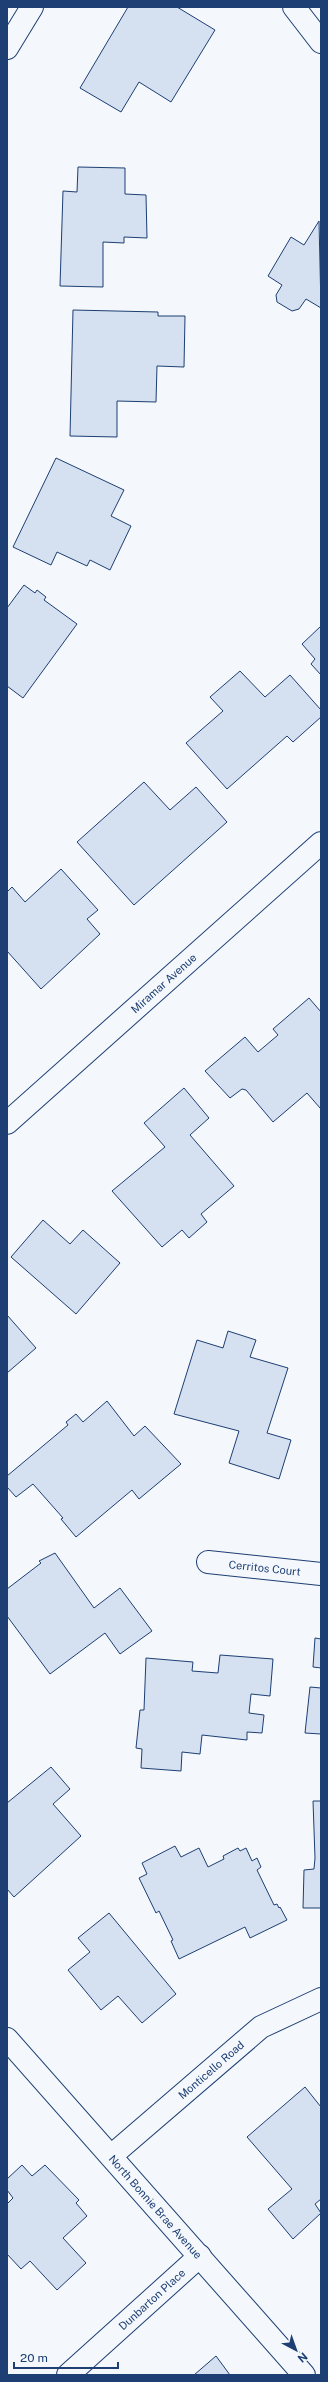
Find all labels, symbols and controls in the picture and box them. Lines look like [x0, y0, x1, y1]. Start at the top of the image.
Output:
street label: Miramar Avenue [129, 951, 199, 1015]
street label: Cerritos Court [228, 1558, 301, 1578]
street label: Monticello Road [176, 2039, 246, 2101]
street label: North Bonnie Brae Avenue [106, 2153, 204, 2261]
street label: Dunbarton Place [116, 2266, 188, 2332]
north arrow [276, 2330, 316, 2370]
scale bar [14, 2344, 118, 2370]
text: N [295, 2350, 310, 2365]
text: 20 m [20, 2351, 48, 2365]

